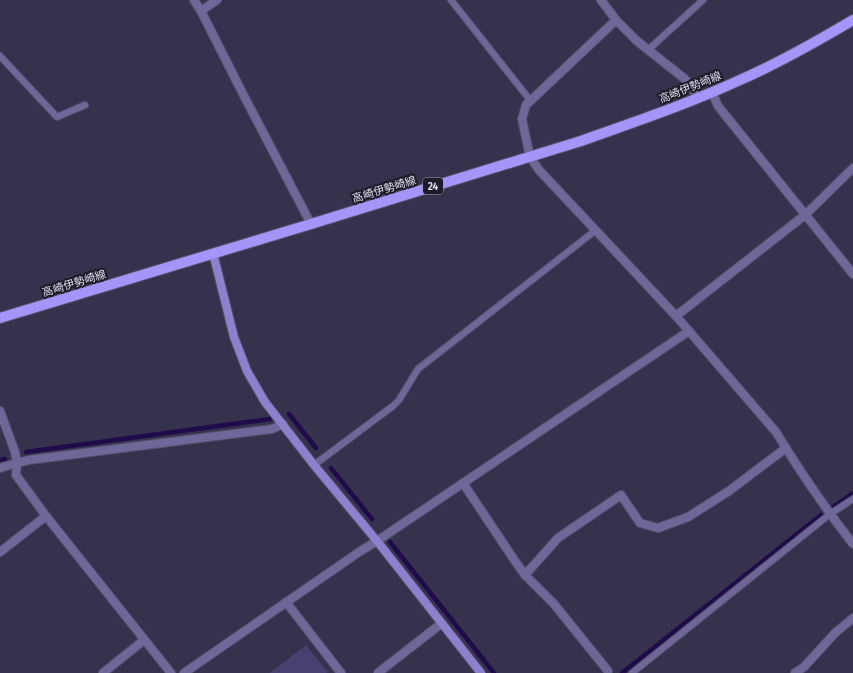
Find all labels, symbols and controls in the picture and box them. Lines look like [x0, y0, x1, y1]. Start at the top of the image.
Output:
street label: 高崎伊勢崎線 [657, 69, 723, 106]
street label: 高崎伊勢崎線 [351, 174, 418, 205]
road number: 24 [423, 178, 443, 194]
street label: 高崎伊勢崎線 [41, 268, 108, 299]

